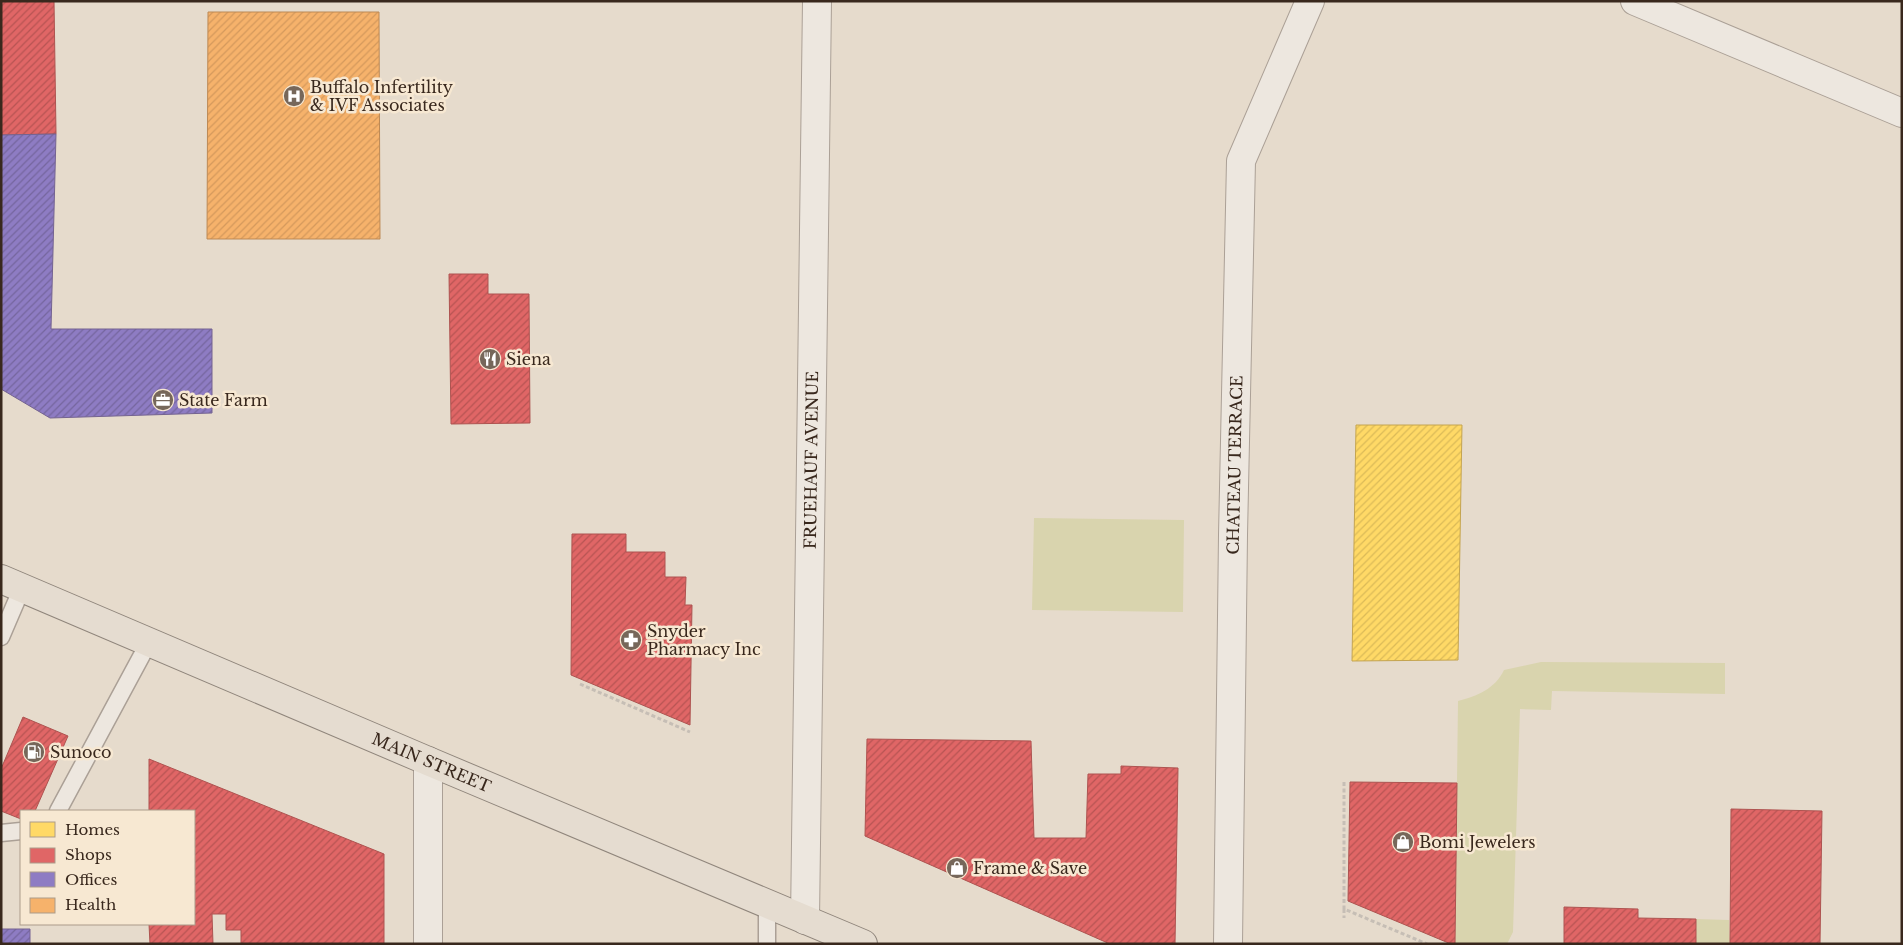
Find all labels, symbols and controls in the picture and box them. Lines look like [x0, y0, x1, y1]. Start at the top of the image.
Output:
place label: Buffalo Infertility & IVF Associates [310, 77, 454, 115]
hospital icon: Buffalo Infertility & IVF Associates [282, 84, 306, 108]
restaurant icon: Siena [478, 347, 502, 371]
place label: Siena [506, 349, 551, 369]
street label: FRUEHAUF AVENUE [800, 371, 822, 549]
street label: CHATEAU TERRACE [1223, 375, 1246, 555]
office icon: State Farm [151, 388, 175, 412]
place label: State Farm [179, 390, 268, 410]
place label: Snyder Pharmacy Inc [647, 621, 761, 659]
pharmacy icon: Snyder Pharmacy Inc [619, 628, 643, 652]
street label: MAIN STREET [369, 728, 494, 796]
fuel station icon: Sunoco [22, 740, 46, 764]
place label: Sunoco [50, 742, 112, 762]
legend [20, 810, 195, 925]
text: Homes [65, 820, 120, 839]
shop icon: Bomi Jewelers [1391, 830, 1415, 854]
place label: Bomi Jewelers [1419, 832, 1536, 852]
text: Shops [65, 845, 112, 864]
shop icon: Frame & Save [945, 856, 969, 880]
place label: Frame & Save [973, 858, 1087, 878]
text: Offices [65, 870, 117, 889]
text: Health [65, 895, 116, 914]

